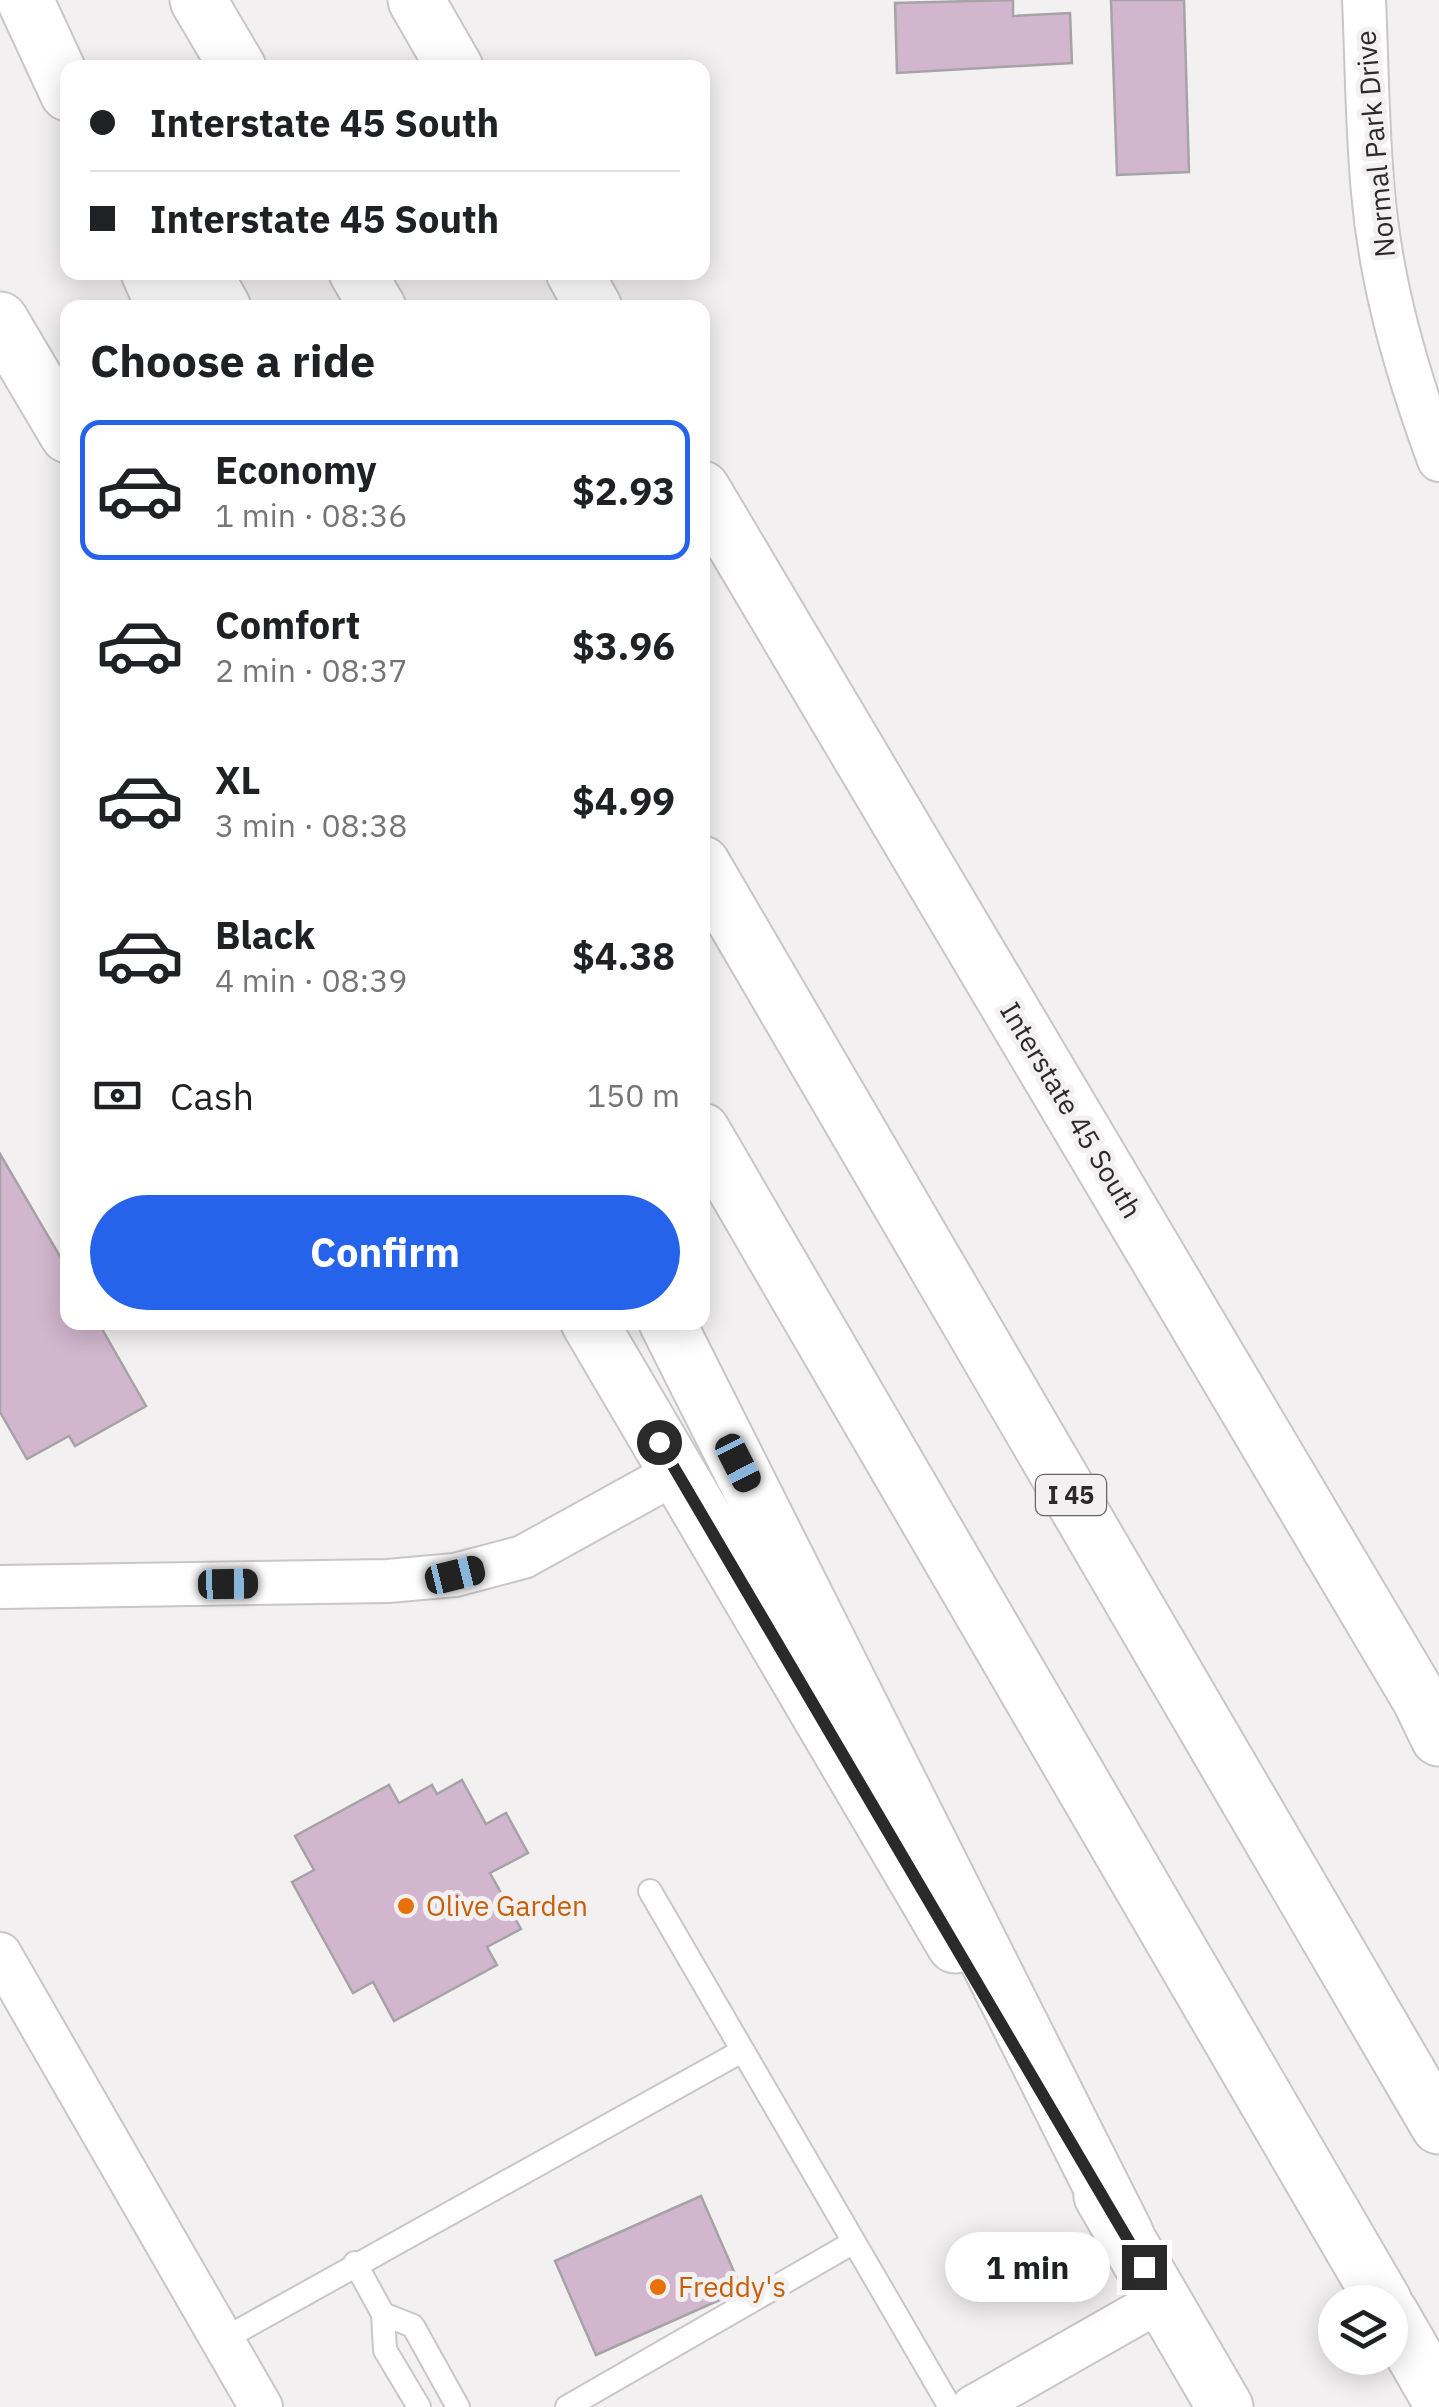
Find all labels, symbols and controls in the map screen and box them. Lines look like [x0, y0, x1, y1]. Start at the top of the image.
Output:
street label: Normal Park Drive [1346, 29, 1403, 259]
text: Interstate 45 South [150, 98, 499, 147]
text: Interstate 45 South [150, 194, 499, 243]
text: Choose a ride [90, 331, 375, 389]
icon: car [95, 445, 185, 535]
text: Economy [215, 445, 377, 494]
text: $2.93 [572, 466, 675, 515]
text: 1 min · 08:36 [215, 494, 408, 536]
icon: car [95, 600, 185, 690]
text: Comfort [215, 600, 360, 649]
text: $3.96 [572, 621, 675, 670]
text: 2 min · 08:37 [215, 649, 408, 691]
icon: car [95, 755, 185, 845]
text: XL [215, 755, 261, 804]
text: $4.99 [572, 776, 675, 825]
text: 3 min · 08:38 [215, 804, 408, 846]
icon: car [95, 910, 185, 1000]
text: Black [215, 910, 315, 959]
text: $4.38 [572, 931, 675, 980]
text: 4 min · 08:39 [215, 959, 408, 1001]
street label: Interstate 45 South [992, 995, 1151, 1225]
icon: cash [90, 1068, 145, 1123]
text: Cash [170, 1071, 254, 1120]
text: 150 m [587, 1074, 680, 1116]
button: Confirm [90, 1195, 680, 1310]
route start [637, 1420, 682, 1465]
car [711, 1429, 765, 1497]
road number: I 45 [1036, 1475, 1106, 1515]
car [422, 1553, 488, 1597]
car [198, 1568, 258, 1600]
place label: Olive Garden [426, 1887, 588, 1924]
marker: Olive Garden [395, 1895, 417, 1917]
callout: 1 min [944, 2232, 1109, 2302]
route end [1122, 2245, 1167, 2290]
text: 1 min [986, 2246, 1069, 2288]
place label: Freddy's [678, 2268, 786, 2305]
marker: Freddy's [647, 2276, 669, 2298]
map controls [1318, 2285, 1408, 2375]
button: layers [1318, 2285, 1408, 2375]

